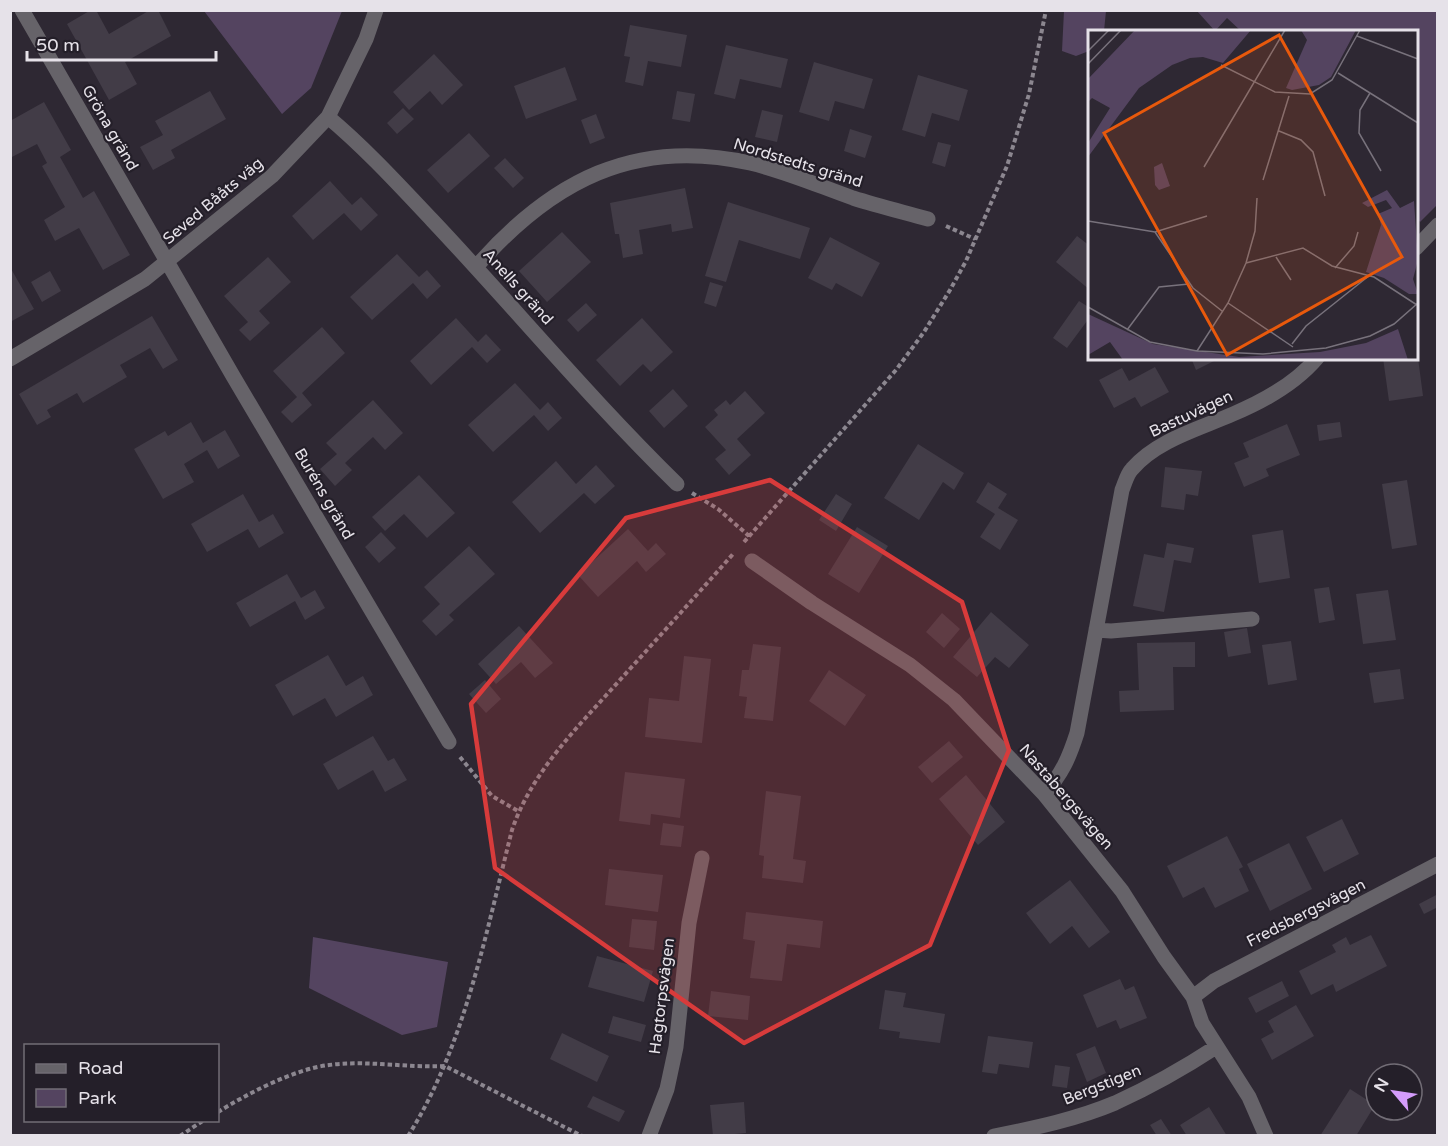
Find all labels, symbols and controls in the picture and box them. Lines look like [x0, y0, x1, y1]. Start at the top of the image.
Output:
scale bar [27, 24, 216, 62]
inset map [1088, 30, 1418, 360]
text: 50 m [36, 34, 80, 56]
street label: Gröna gränd [77, 82, 143, 174]
street label: Nordstedts gränd [731, 134, 865, 192]
street label: Seved Bååts väg [159, 153, 267, 249]
street label: Anells gränd [479, 245, 557, 329]
street label: Bastuvägen [1146, 386, 1236, 442]
street label: Buréns gränd [290, 445, 358, 543]
street label: Nastabergsvägen [1015, 740, 1117, 854]
street label: Fredsbergsvägen [1243, 874, 1369, 952]
street label: Hagtorpsvägen [645, 937, 679, 1055]
legend [24, 1044, 219, 1122]
text: Road [78, 1057, 123, 1079]
street label: Bergstigen [1060, 1060, 1144, 1110]
north arrow [1364, 1062, 1424, 1122]
text: N [1370, 1075, 1394, 1096]
text: Park [78, 1087, 117, 1109]

